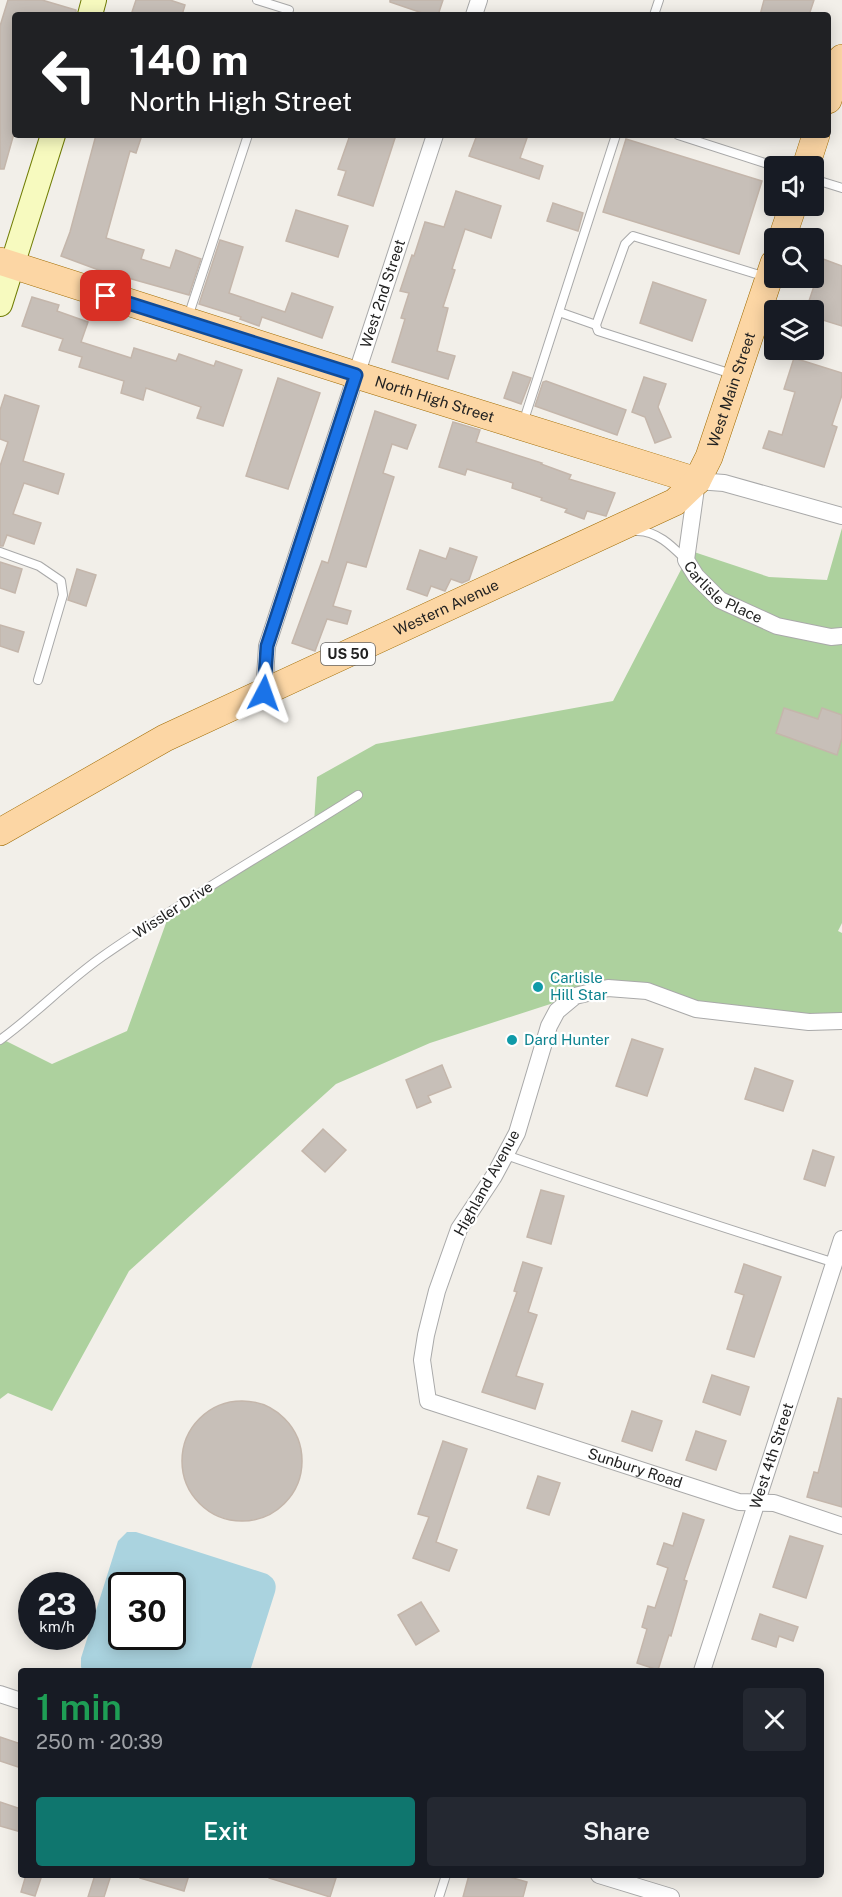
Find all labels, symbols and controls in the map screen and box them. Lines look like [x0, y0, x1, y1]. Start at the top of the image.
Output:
text: 140 m [129, 35, 249, 84]
icon: left [30, 36, 108, 114]
text: North High Street [129, 85, 352, 117]
map controls [764, 156, 824, 360]
button: sound [764, 156, 824, 216]
button: search [764, 228, 824, 288]
street label: West 2nd Street [357, 237, 408, 350]
pin [80, 270, 131, 321]
icon: arrive [89, 279, 122, 312]
button: layers [764, 300, 824, 360]
street label: West Main Street [704, 330, 758, 449]
street label: North High Street [373, 372, 497, 426]
street label: Carlisle Place [681, 558, 765, 626]
street label: Western Avenue [391, 576, 501, 639]
road number: US 50 [321, 643, 375, 665]
position arrow [232, 661, 296, 725]
street label: Wissler Drive [130, 878, 216, 942]
place label: Carlisle Hill Star [550, 969, 608, 1003]
marker: Carlisle Hill Star [531, 980, 545, 994]
place label: Dard Hunter [524, 1031, 610, 1048]
marker: Dard Hunter [505, 1033, 519, 1047]
street label: Highland Avenue [450, 1127, 523, 1239]
street label: West 4th Street [746, 1401, 796, 1511]
street label: Sunbury Road [586, 1444, 685, 1491]
speed limit sign: 30 [108, 1572, 186, 1650]
text: 23 [37, 1586, 77, 1622]
text: km/h [39, 1618, 75, 1635]
text: 1 min [36, 1686, 122, 1728]
button: close [743, 1688, 806, 1751]
text: 250 m · 20:39 [36, 1730, 163, 1754]
button: Exit [36, 1797, 415, 1866]
button: Share [427, 1797, 806, 1866]

